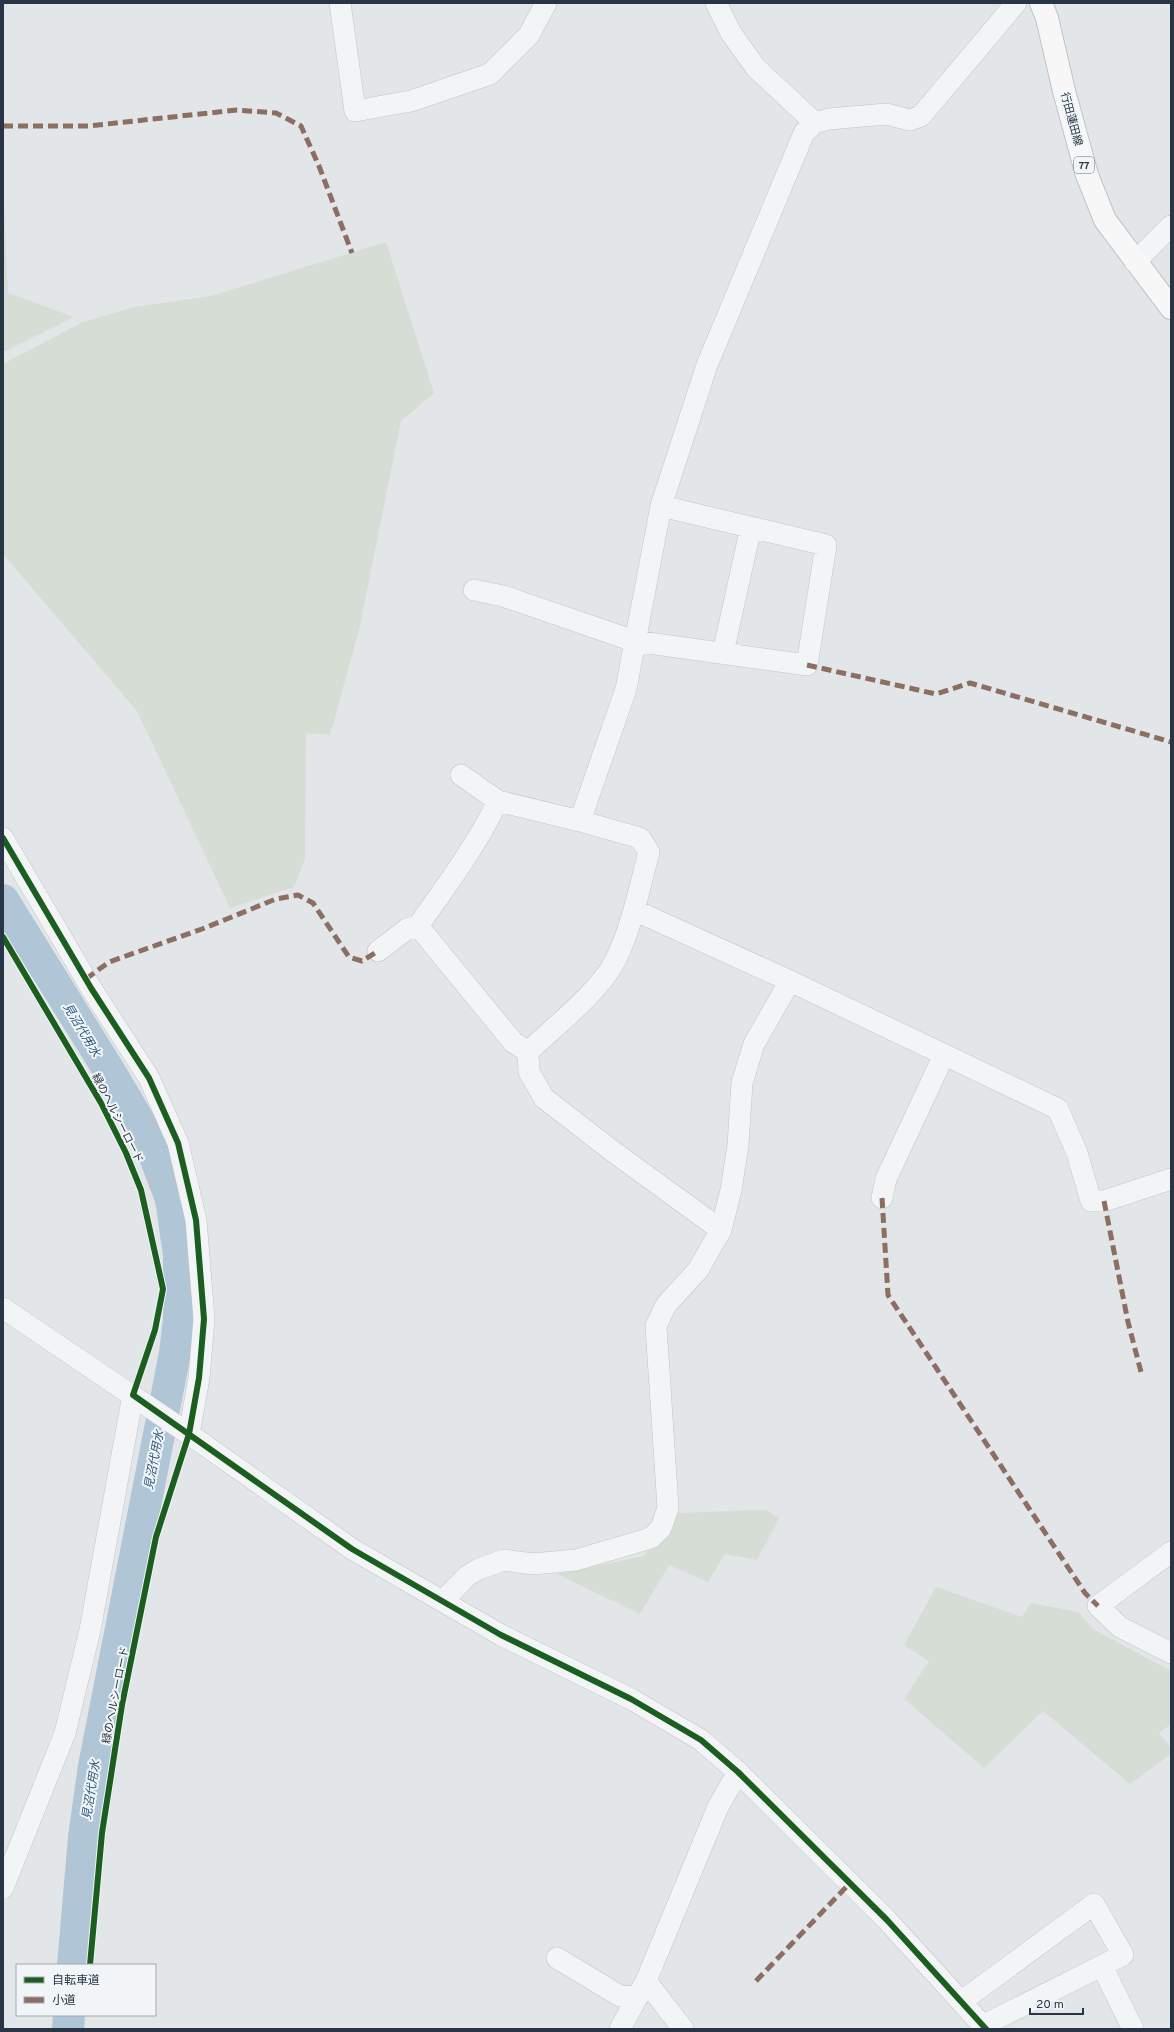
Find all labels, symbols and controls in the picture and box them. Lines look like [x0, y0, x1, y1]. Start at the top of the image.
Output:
street label: 行田蓮田線 [1057, 91, 1085, 148]
road number: 77 [1074, 157, 1094, 173]
water label: 見沼代用水 [59, 1001, 104, 1062]
street label: 緑のヘルシーロード [88, 1071, 146, 1166]
water label: 見沼代用水 [141, 1427, 169, 1491]
street label: 緑のヘルシーロード [100, 1645, 132, 1745]
water label: 見沼代用水 [79, 1757, 105, 1821]
legend [16, 1964, 156, 2016]
text: 自転車道 [52, 1973, 100, 1989]
scale bar [1030, 1990, 1083, 2016]
text: 小道 [52, 1993, 76, 2009]
text: 20 m [1036, 1997, 1064, 2013]

